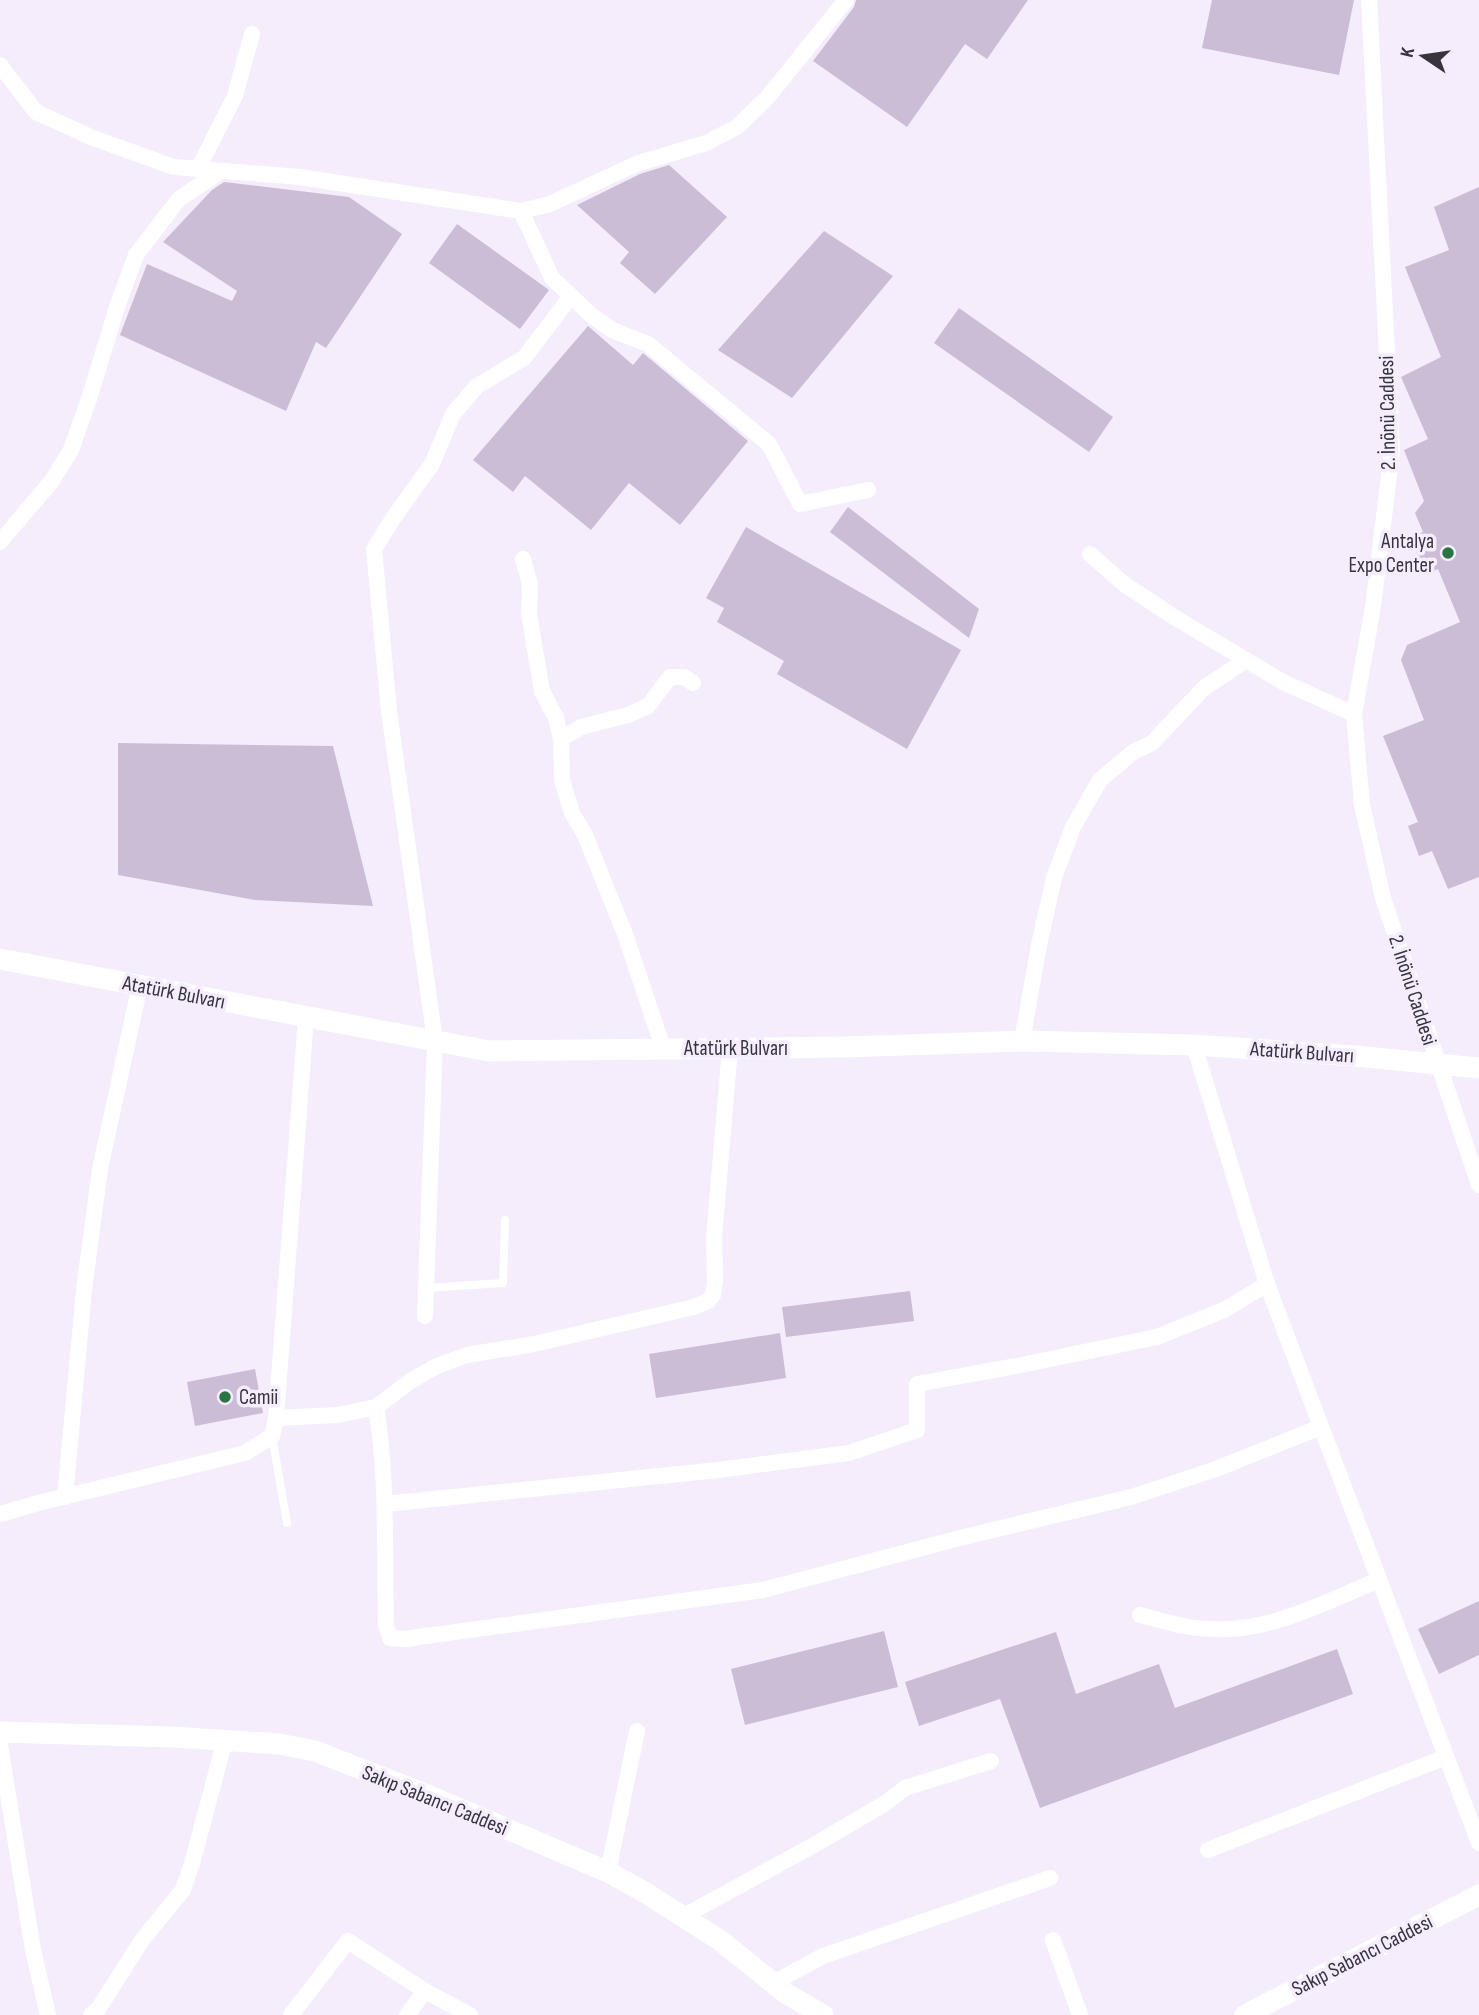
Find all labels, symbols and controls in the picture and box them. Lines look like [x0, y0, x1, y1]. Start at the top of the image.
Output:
north arrow [1388, 21, 1458, 91]
text: K [1396, 45, 1420, 60]
street label: 2. İnönü Caddesi [1374, 356, 1401, 470]
place label: Antalya Expo Center [1348, 529, 1434, 578]
marker: Antalya Expo Center [1440, 545, 1456, 561]
street label: 2. İnönü Caddesi [1383, 932, 1442, 1048]
street label: Atatürk Bulvarı [120, 970, 227, 1015]
street label: Atatürk Bulvarı [683, 1036, 788, 1061]
street label: Atatürk Bulvarı [1248, 1036, 1355, 1069]
place label: Camii [239, 1385, 278, 1410]
marker: Camii [217, 1389, 233, 1405]
street label: Sakıp Sabancı Caddesi [358, 1760, 511, 1841]
street label: Sakıp Sabancı Caddesi [1288, 1909, 1437, 2002]

